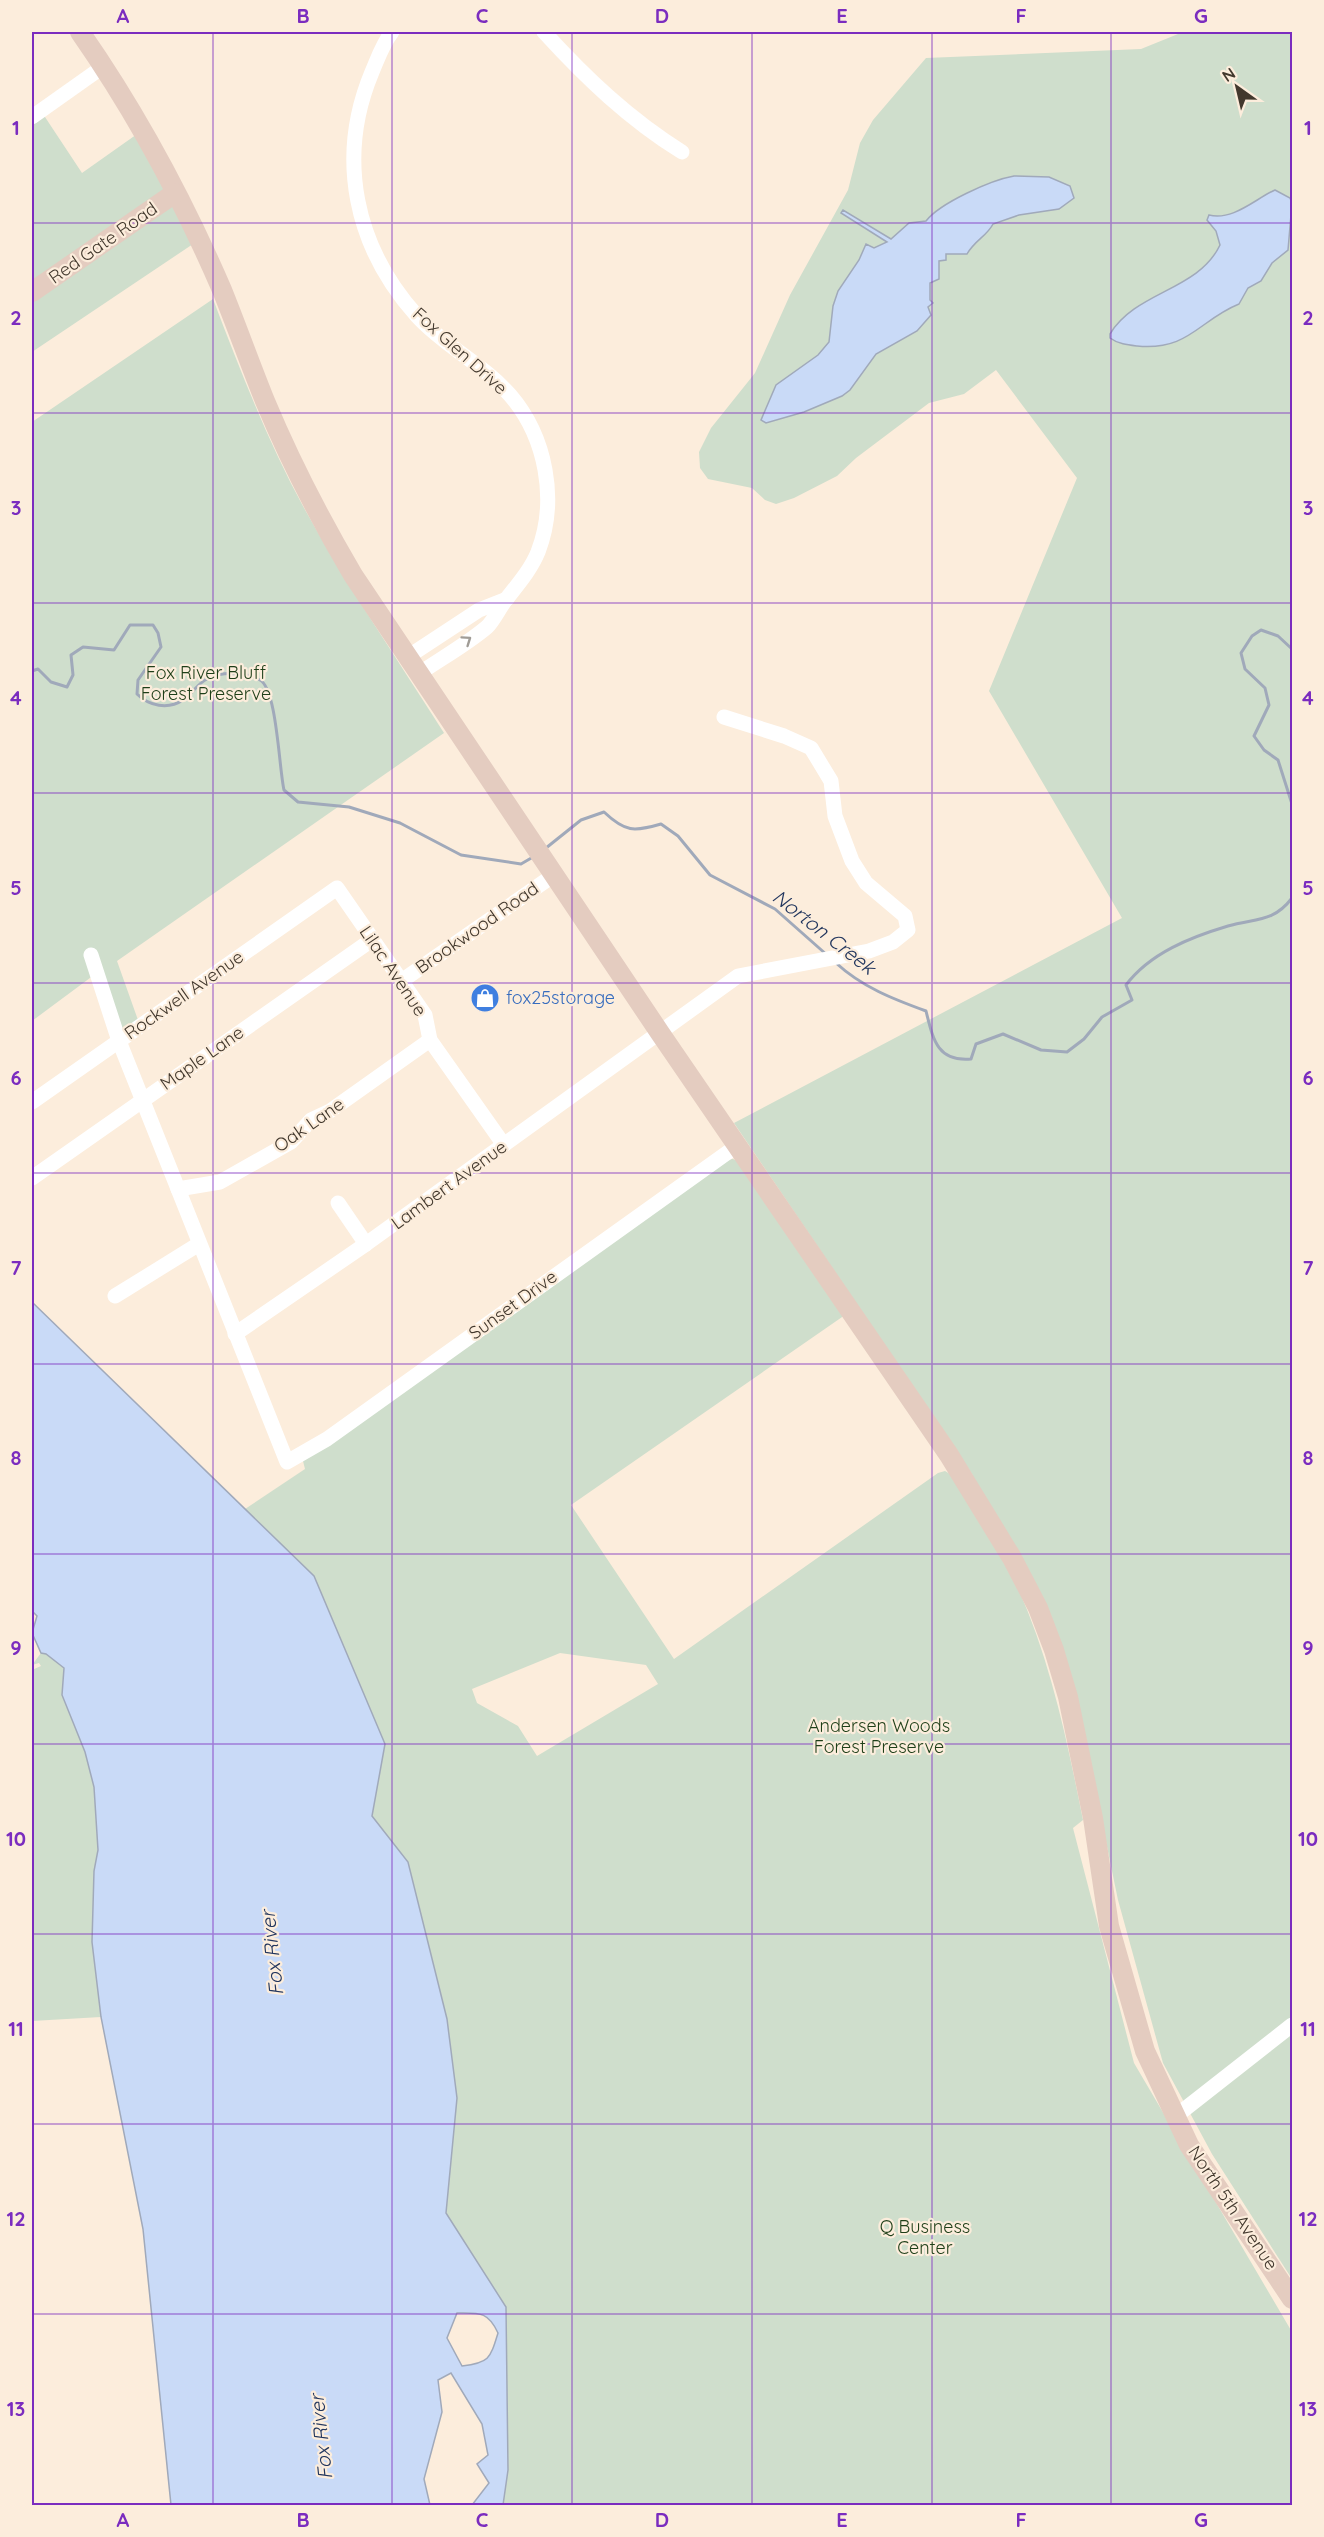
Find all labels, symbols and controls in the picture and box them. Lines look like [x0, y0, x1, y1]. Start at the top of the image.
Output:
text: A [117, 3, 130, 28]
text: B [296, 3, 310, 28]
text: C [476, 3, 489, 28]
text: D [655, 3, 669, 28]
text: E [836, 3, 848, 28]
text: F [1015, 3, 1027, 28]
text: G [1194, 3, 1208, 28]
north arrow [1207, 57, 1267, 117]
text: N [1218, 63, 1239, 86]
text: 1 [12, 115, 20, 140]
text: 1 [1304, 115, 1312, 140]
street label: Red Gate Road [44, 197, 161, 289]
street label: Fox Glen Drive [408, 302, 512, 399]
text: 2 [10, 305, 22, 330]
text: 2 [1302, 305, 1314, 330]
text: 3 [11, 495, 21, 520]
text: 3 [1303, 495, 1313, 520]
one-way arrow [461, 636, 472, 647]
park label: Fox River Bluff Forest Preserve [141, 661, 271, 705]
text: 4 [10, 685, 22, 710]
text: 4 [1302, 685, 1314, 710]
text: 5 [10, 875, 22, 900]
text: 5 [1302, 875, 1314, 900]
street label: Brookwood Road [411, 876, 543, 979]
water label: Norton Creek [768, 884, 883, 981]
street label: Lilac Avenue [355, 921, 432, 1020]
street label: Rockwell Avenue [120, 945, 248, 1044]
shop icon: fox25storage [469, 982, 501, 1014]
place label: fox25storage [506, 986, 615, 1009]
street label: Maple Lane [155, 1020, 248, 1095]
text: 6 [10, 1065, 22, 1090]
text: 6 [1302, 1065, 1314, 1090]
street label: Oak Lane [269, 1092, 348, 1157]
street label: Lambert Avenue [386, 1135, 511, 1234]
text: 7 [11, 1255, 22, 1280]
text: 7 [1303, 1255, 1314, 1280]
street label: Sunset Drive [464, 1265, 561, 1344]
text: 8 [11, 1445, 22, 1470]
text: 8 [1303, 1445, 1314, 1470]
text: 9 [10, 1635, 22, 1660]
text: 9 [1302, 1635, 1314, 1660]
park label: Andersen Woods Forest Preserve [808, 1714, 950, 1758]
text: 10 [6, 1826, 26, 1851]
text: 10 [1298, 1826, 1318, 1851]
water label: Fox River [254, 1907, 288, 1997]
text: 11 [8, 2016, 24, 2041]
text: 11 [1300, 2016, 1316, 2041]
street label: North 5th Avenue [1183, 2141, 1283, 2274]
text: 12 [6, 2206, 26, 2231]
text: 12 [1298, 2206, 1318, 2231]
park label: Q Business Center [880, 2215, 970, 2259]
water label: Fox River [303, 2391, 337, 2481]
text: 13 [7, 2396, 25, 2421]
text: 13 [1299, 2396, 1317, 2421]
text: A [117, 2507, 130, 2532]
text: B [296, 2507, 310, 2532]
text: C [476, 2507, 489, 2532]
text: D [655, 2507, 669, 2532]
text: E [836, 2507, 848, 2532]
text: F [1015, 2507, 1027, 2532]
text: G [1194, 2507, 1208, 2532]

